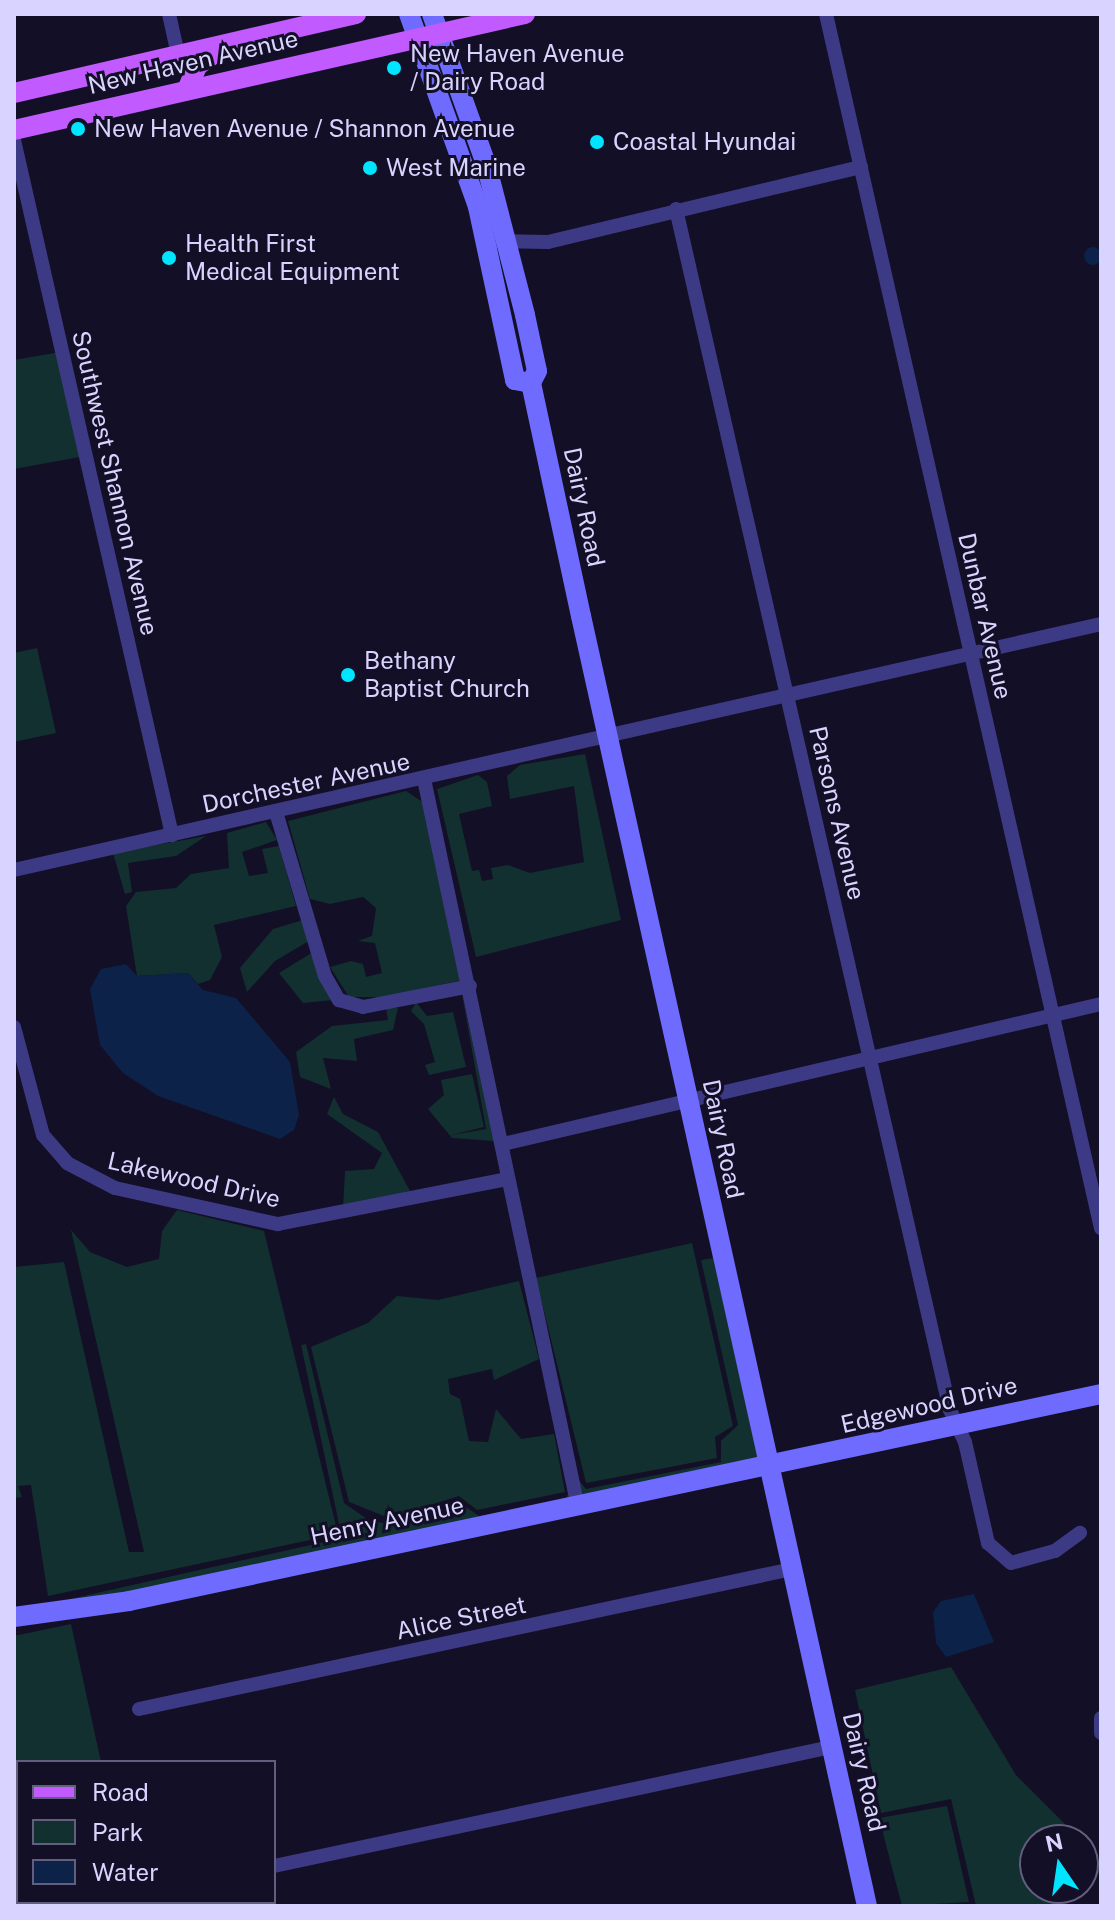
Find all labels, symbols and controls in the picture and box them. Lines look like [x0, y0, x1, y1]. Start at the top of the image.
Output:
street label: New Haven Avenue [85, 24, 301, 100]
place label: New Haven Avenue / Dairy Road [410, 40, 625, 96]
marker: New Haven Avenue / Dairy Road [385, 59, 403, 77]
place label: New Haven Avenue / Shannon Avenue [94, 115, 515, 143]
marker: New Haven Avenue / Shannon Avenue [69, 120, 87, 138]
place label: Coastal Hyundai [613, 128, 796, 156]
marker: Coastal Hyundai [588, 133, 606, 151]
place label: West Marine [386, 154, 526, 182]
marker: West Marine [361, 159, 379, 177]
place label: Health First Medical Equipment [185, 230, 400, 286]
marker: Health First Medical Equipment [160, 249, 178, 267]
street label: Southwest Shannon Avenue [66, 328, 164, 638]
street label: Dairy Road [557, 445, 611, 569]
street label: Dunbar Avenue [952, 530, 1018, 702]
place label: Bethany Baptist Church [364, 647, 530, 703]
marker: Bethany Baptist Church [339, 666, 357, 684]
street label: Parsons Avenue [803, 723, 871, 903]
street label: Dorchester Avenue [199, 747, 413, 819]
street label: Dairy Road [696, 1077, 750, 1201]
street label: Lakewood Drive [105, 1146, 283, 1214]
street label: Edgewood Drive [838, 1371, 1020, 1439]
street label: Henry Avenue [307, 1491, 467, 1551]
street label: Alice Street [393, 1590, 529, 1646]
street label: Dairy Road [836, 1710, 892, 1834]
legend [16, 1760, 276, 1904]
text: Road [92, 1778, 149, 1806]
text: Park [92, 1818, 143, 1846]
north arrow [1019, 1824, 1099, 1904]
text: N [1043, 1828, 1065, 1857]
text: Water [92, 1858, 159, 1886]

